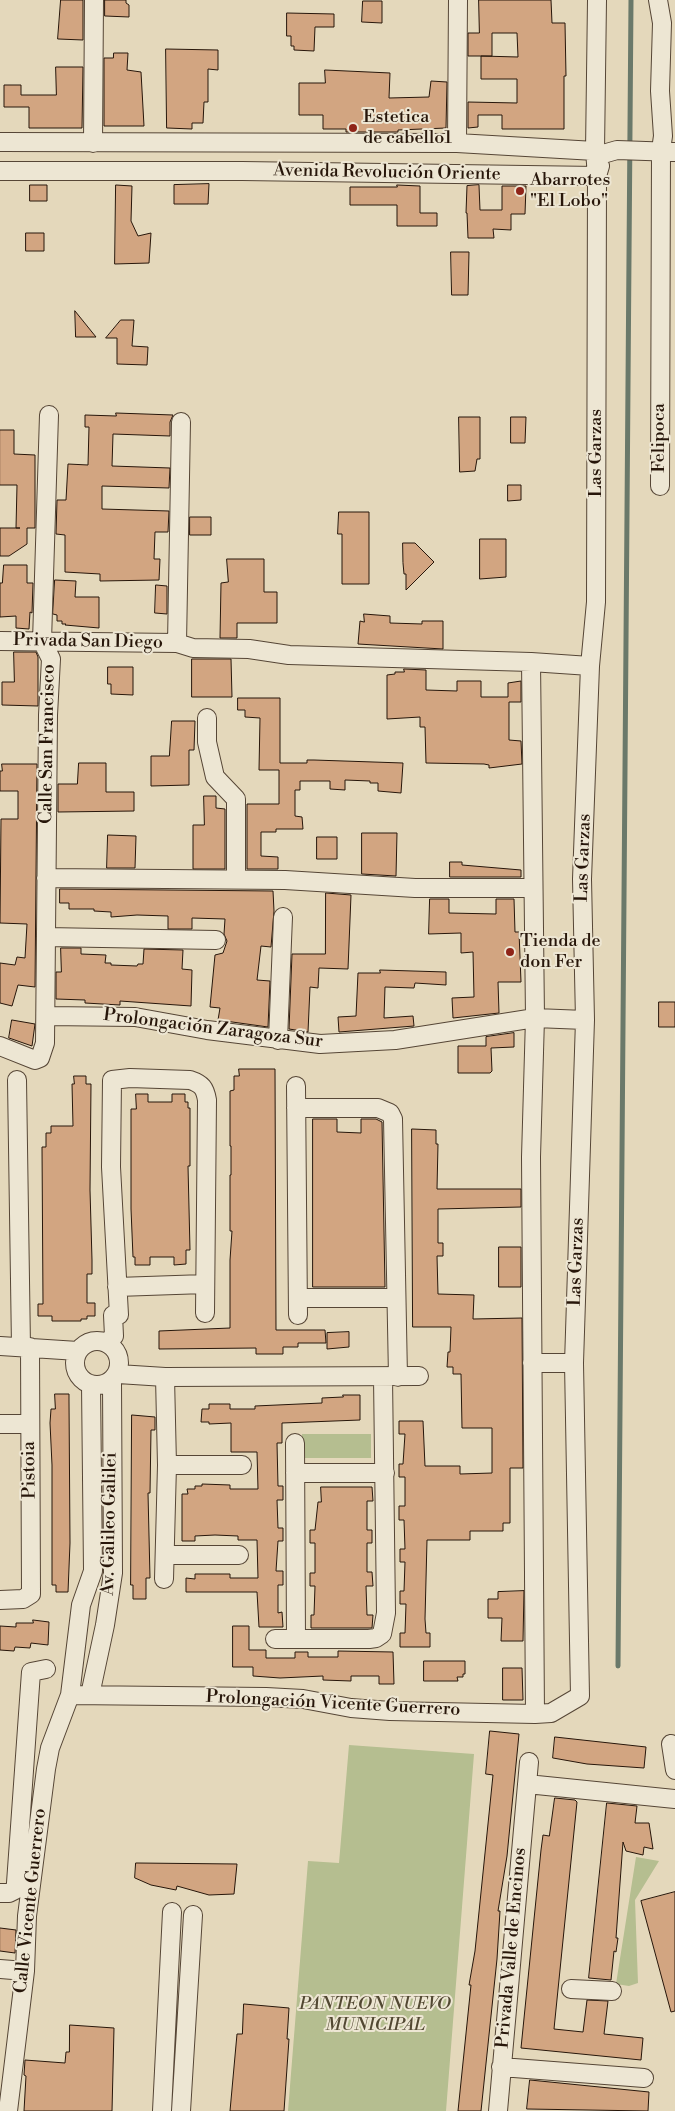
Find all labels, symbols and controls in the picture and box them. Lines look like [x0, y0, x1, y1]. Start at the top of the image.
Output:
place label: Estetica de cabello1 [363, 107, 452, 150]
marker: Estetica de cabello1 [347, 122, 359, 134]
street label: Avenida Revolución Oriente [273, 160, 501, 186]
place label: Abarrotes "El Lobo" [530, 170, 610, 212]
marker: Abarrotes "El Lobo" [514, 185, 526, 197]
street label: Felipoca [649, 403, 671, 473]
street label: Las Garzas [586, 409, 608, 497]
street label: Privada San Diego [13, 630, 163, 654]
street label: Calle San Francisco [36, 664, 60, 824]
street label: Las Garzas [572, 813, 596, 903]
place label: Tienda de don Fer [520, 931, 601, 974]
marker: Tienda de don Fer [504, 946, 516, 958]
street label: Prolongación Zaragoza Sur [102, 1005, 324, 1053]
street label: Las Garzas [565, 1217, 589, 1307]
street label: Pistoia [19, 1441, 41, 1499]
street label: Av. Galileo Galilei [98, 1452, 122, 1596]
street label: Prolongación Vicente Guerrero [205, 1687, 461, 1721]
street label: Calle Vicente Guerrero [11, 1807, 51, 1995]
street label: Privada Valle de Encinos [492, 1847, 532, 2049]
park label: PANTEON NUEVO MUNICIPAL [299, 1994, 451, 2036]

